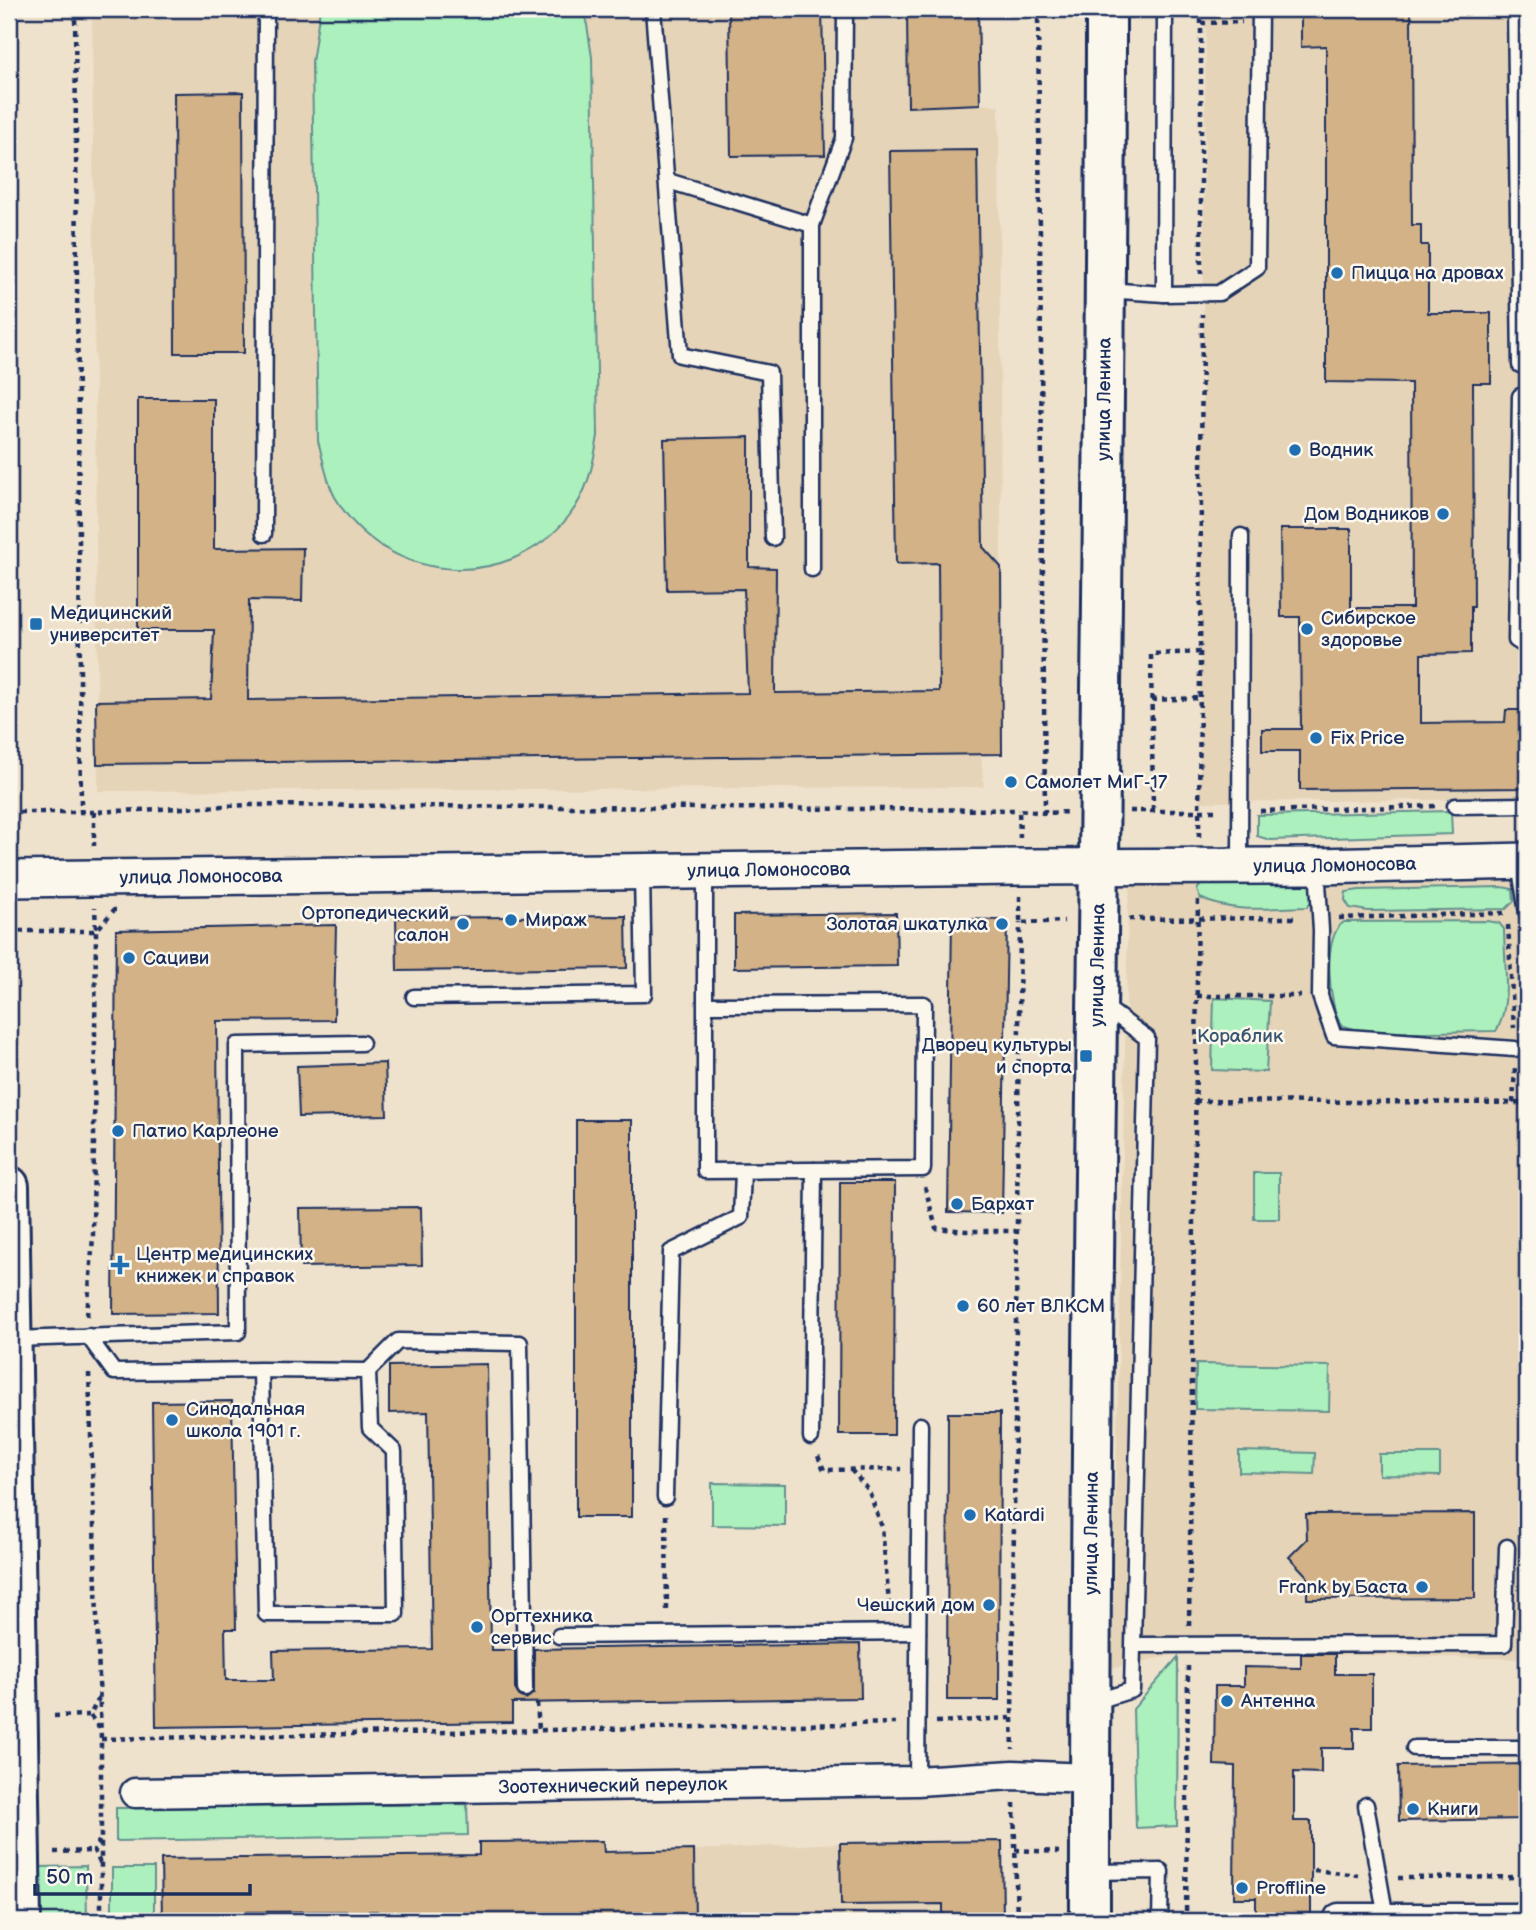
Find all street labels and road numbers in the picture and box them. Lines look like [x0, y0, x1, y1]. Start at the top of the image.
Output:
street label: улица Ленина [1092, 337, 1116, 461]
street label: улица Ломоносова [1253, 852, 1417, 878]
street label: улица Ломоносова [687, 858, 851, 882]
street label: улица Ломоносова [119, 864, 283, 889]
street label: улица Ленина [1085, 903, 1110, 1027]
street label: улица Ленина [1079, 1471, 1103, 1595]
street label: Зоотехнический переулок [498, 1772, 728, 1799]

